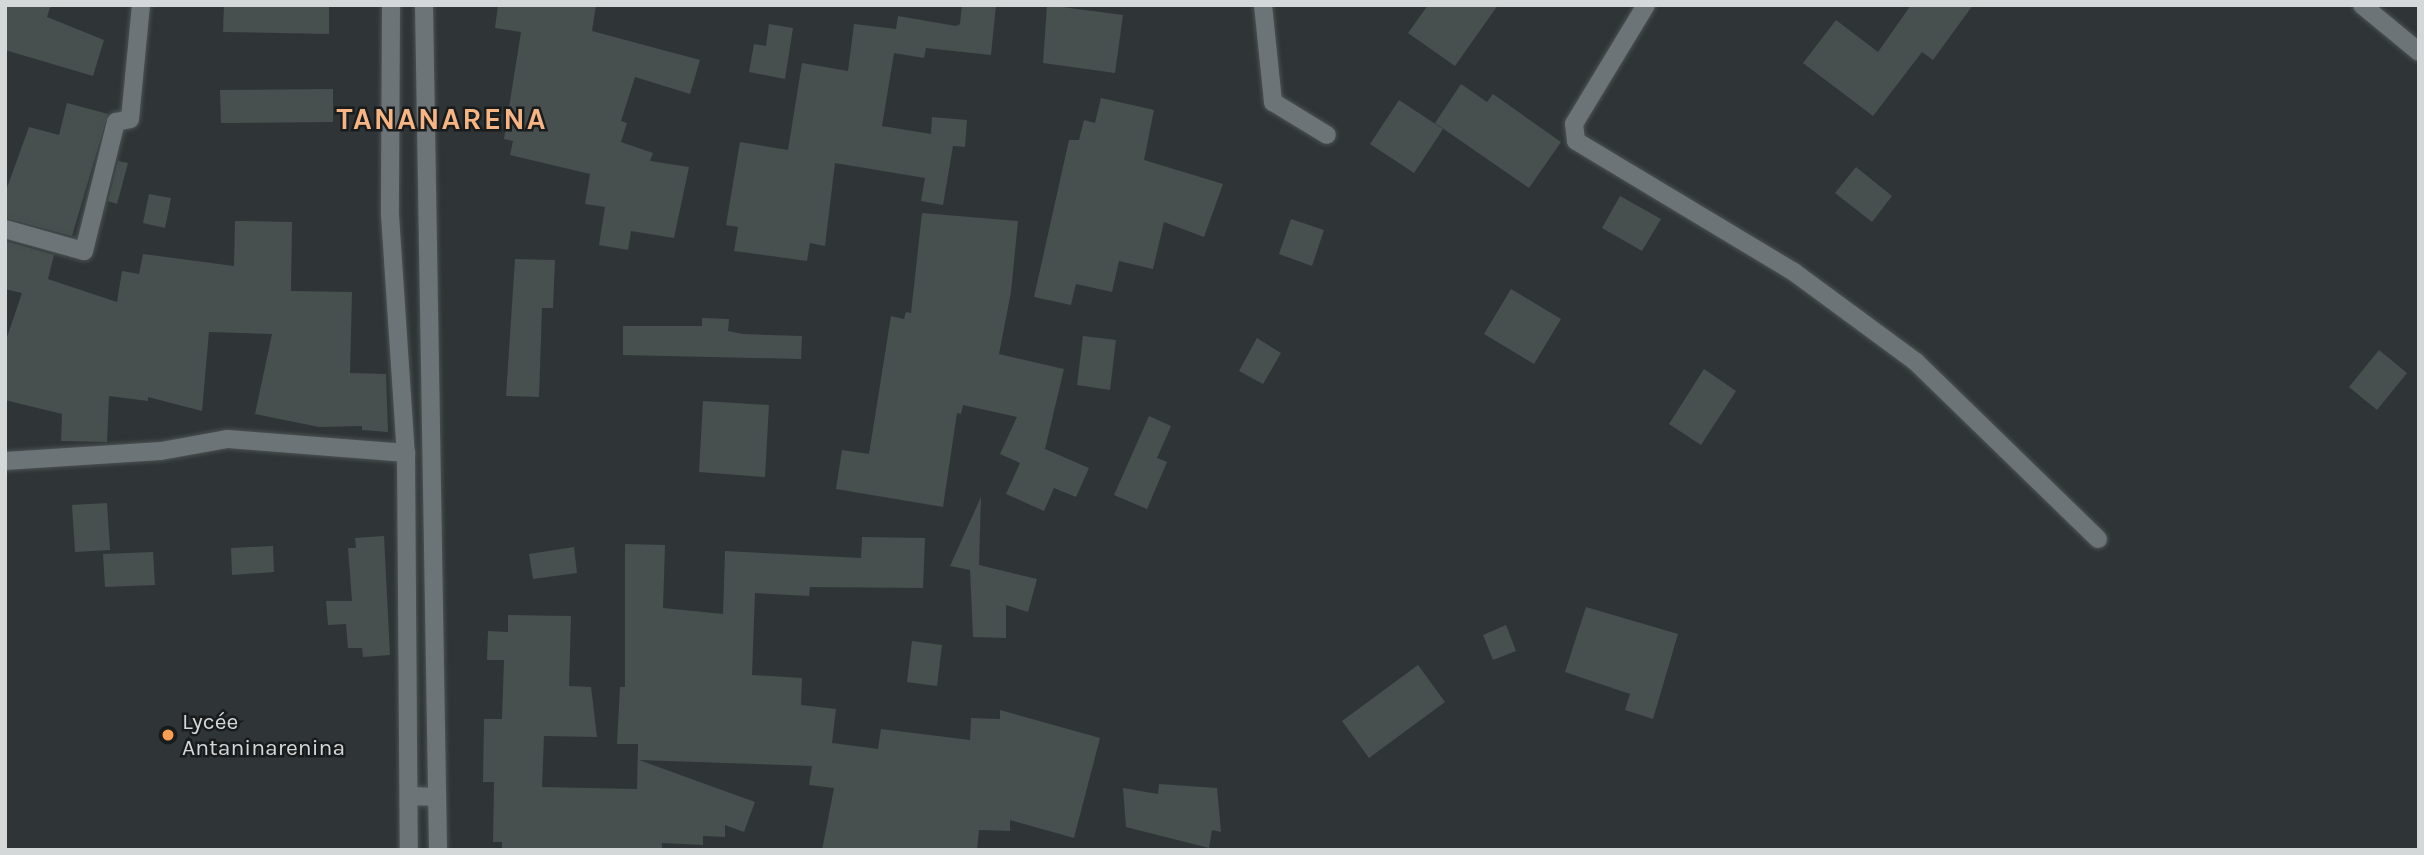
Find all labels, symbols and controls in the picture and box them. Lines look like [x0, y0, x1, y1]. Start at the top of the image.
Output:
district label: TANANARENA [338, 101, 546, 137]
place label: Lycée Antaninarenina [182, 708, 345, 762]
marker: Lycée Antaninarenina [160, 727, 176, 743]

